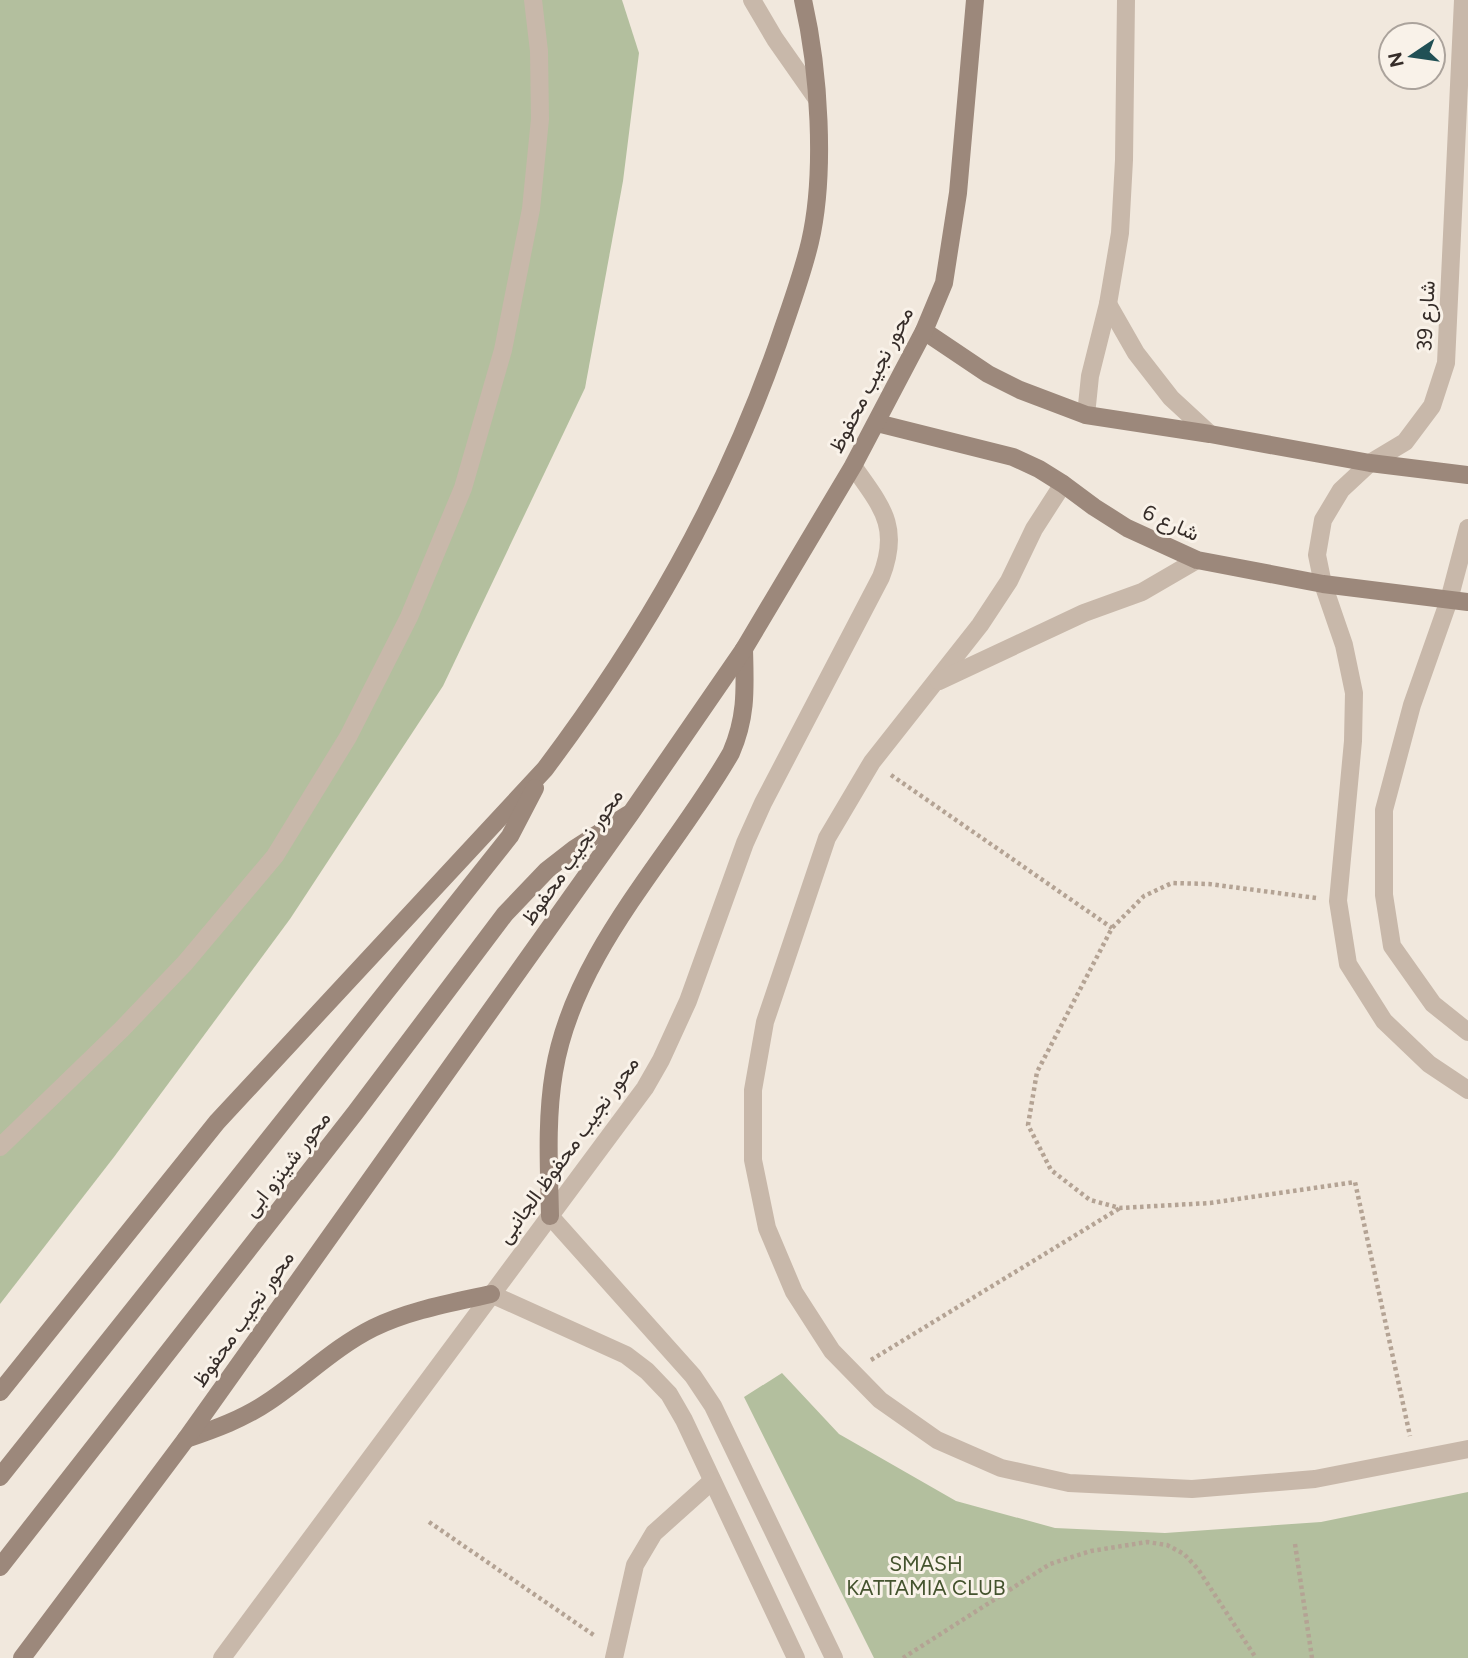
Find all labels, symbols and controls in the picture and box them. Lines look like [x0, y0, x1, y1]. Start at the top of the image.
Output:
north arrow [1377, 21, 1447, 91]
text: N [1383, 50, 1409, 69]
street label: شارع 39 [1411, 280, 1442, 352]
street label: محور نجيب محفوظ [823, 303, 919, 457]
street label: شارع 6 [1138, 499, 1203, 548]
street label: محور نجيب محفوظ [515, 784, 629, 930]
street label: محور نجيب محفوظ الجانبى [491, 1051, 645, 1249]
street label: محور شينزو ابى [238, 1106, 336, 1222]
street label: محور نجيب محفوظ [186, 1246, 300, 1392]
park label: SMASH KATTAMIA CLUB [846, 1551, 1006, 1600]

